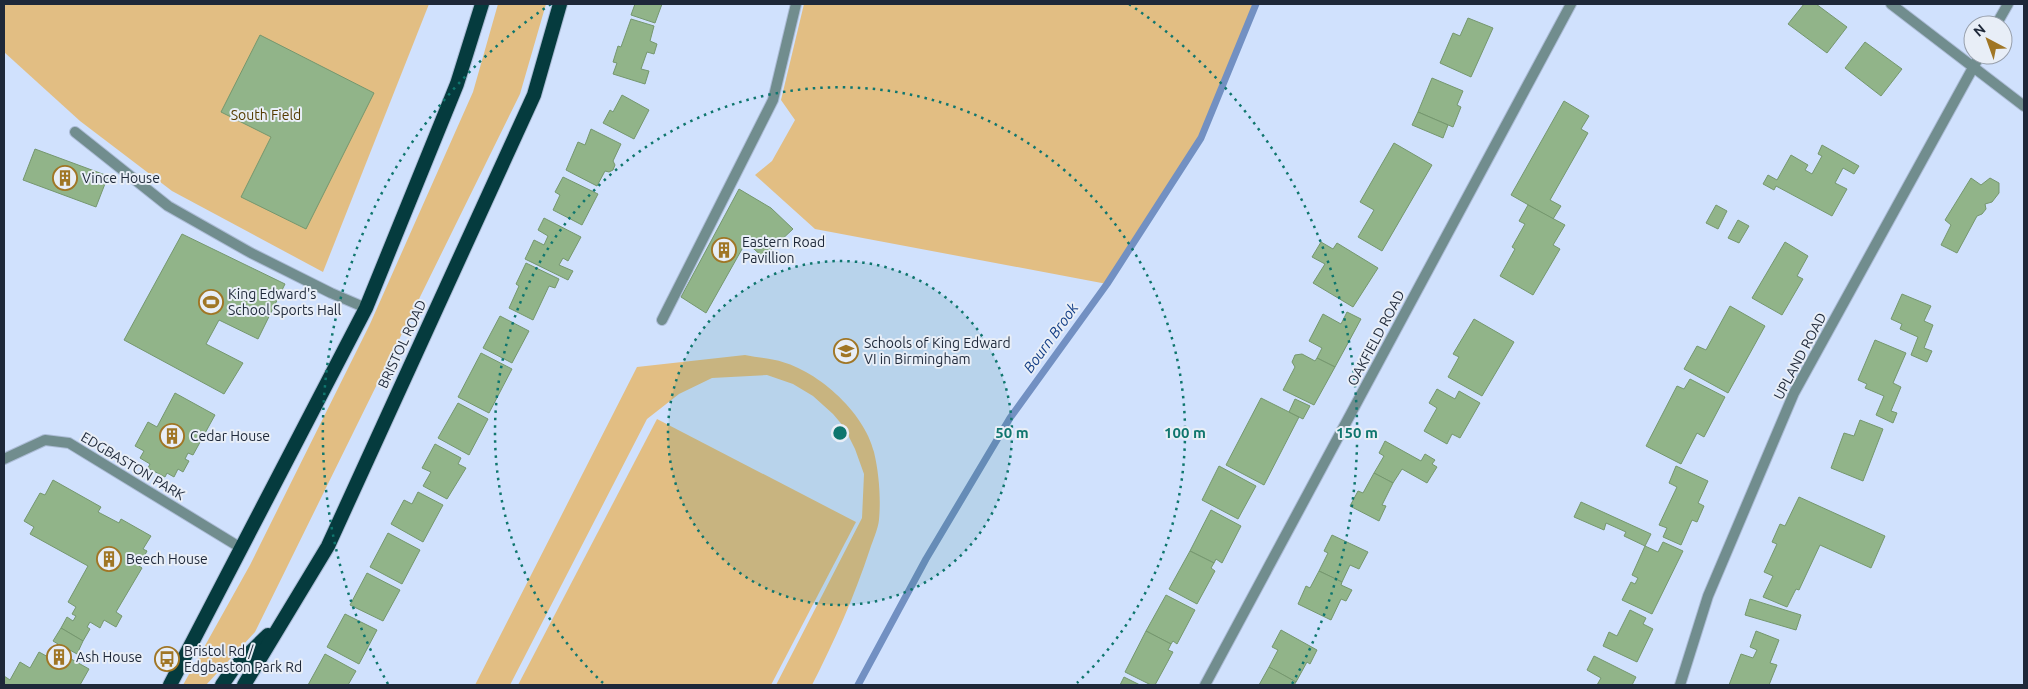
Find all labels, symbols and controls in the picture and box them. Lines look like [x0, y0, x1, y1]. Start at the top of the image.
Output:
north arrow [1963, 15, 2013, 65]
text: N [1970, 21, 1989, 40]
park label: South Field [231, 107, 301, 123]
building icon: Vince House [52, 165, 78, 191]
place label: Vince House [82, 170, 160, 186]
place label: Eastern Road Pavillion [742, 234, 825, 266]
building icon: Eastern Road Pavillion [711, 237, 737, 263]
place label: King Edward's School Sports Hall [228, 286, 342, 318]
street label: OAKFIELD ROAD [1344, 287, 1408, 388]
sports icon: King Edward's School Sports Hall [198, 289, 224, 315]
street label: BRISTOL ROAD [375, 297, 430, 391]
water label: Bourn Brook [1020, 299, 1082, 376]
street label: UPLAND ROAD [1770, 310, 1830, 402]
place label: Schools of King Edward VI in Birmingham [864, 335, 1011, 367]
school or university icon: Schools of King Edward VI in Birmingham [833, 338, 859, 364]
building icon: Cedar House [159, 423, 185, 449]
centre of rings [831, 424, 849, 442]
text: 50 m [995, 424, 1029, 441]
text: 100 m [1164, 424, 1206, 441]
text: 150 m [1336, 424, 1378, 441]
place label: Cedar House [190, 428, 270, 444]
street label: EDGBASTON PARK [78, 429, 188, 504]
building icon: Beech House [96, 546, 122, 572]
place label: Beech House [126, 551, 208, 567]
place label: Bristol Rd / Edgbaston Park Rd [184, 643, 302, 675]
building icon: Ash House [46, 644, 72, 670]
bus stop icon: Bristol Rd / Edgbaston Park Rd [154, 646, 180, 672]
place label: Ash House [76, 649, 142, 665]

